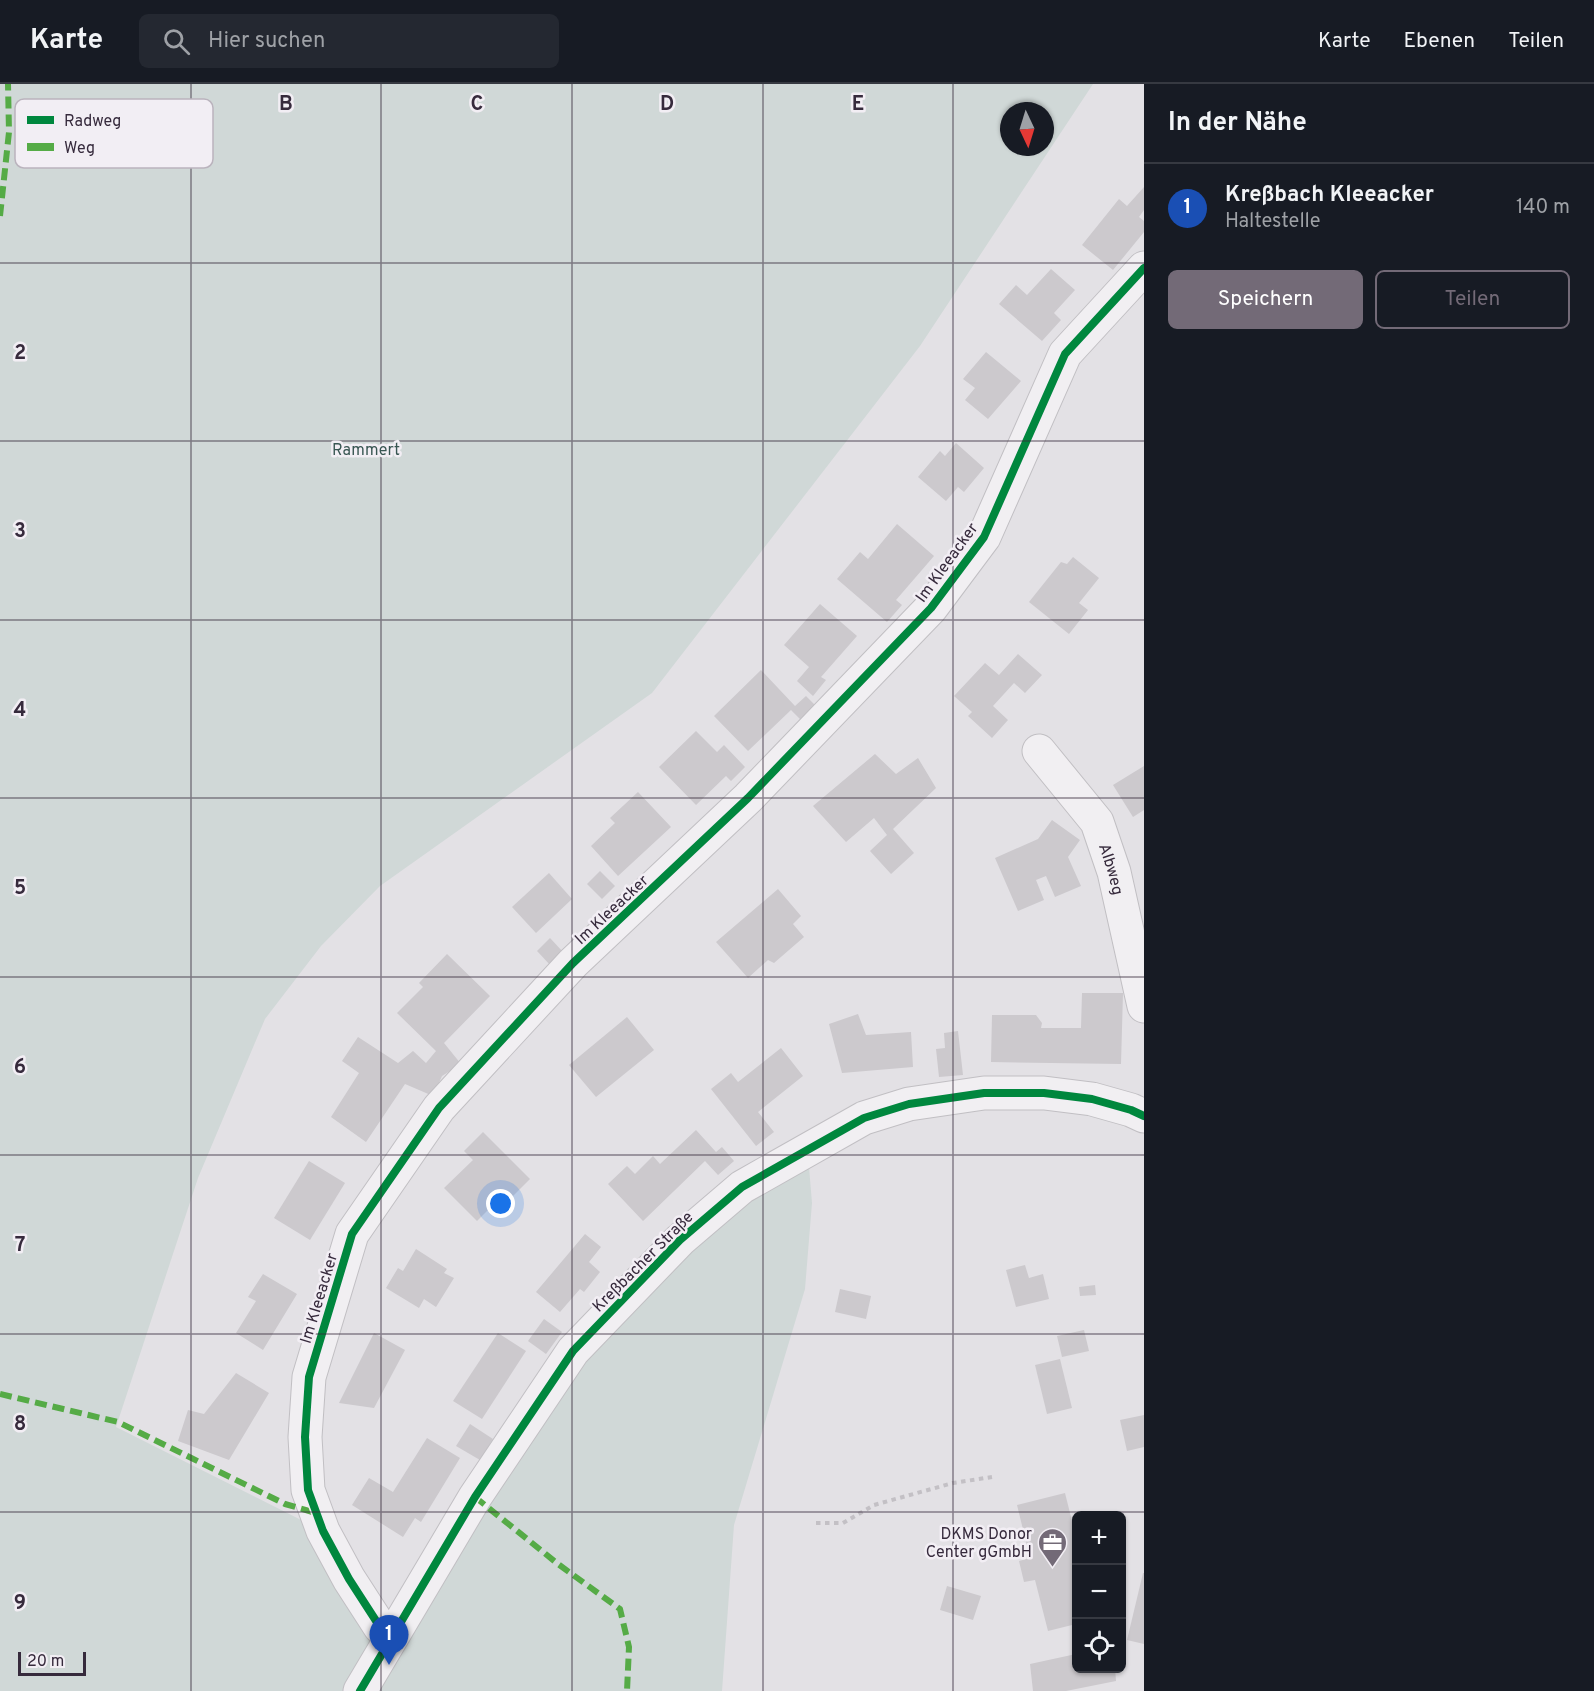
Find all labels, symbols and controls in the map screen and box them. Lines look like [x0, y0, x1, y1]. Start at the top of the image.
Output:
search box [139, 14, 559, 68]
text: Karte [30, 23, 103, 59]
icon: search [160, 25, 193, 58]
text: Hier suchen [208, 28, 325, 55]
text: Karte [1318, 28, 1370, 55]
text: Ebenen [1403, 28, 1475, 55]
text: Teilen [1508, 28, 1564, 55]
text: B [279, 92, 293, 118]
text: C [471, 92, 483, 118]
text: D [660, 92, 674, 118]
text: E [852, 92, 864, 118]
legend [15, 99, 213, 168]
north arrow [1000, 102, 1054, 156]
text: In der Nähe [1168, 107, 1307, 140]
text: Radweg [64, 112, 121, 132]
text: Weg [64, 139, 95, 159]
text: Kreßbach Kleeacker [1225, 182, 1434, 209]
text: 1 [1184, 195, 1192, 221]
text: 140 m [1516, 195, 1570, 221]
text: Haltestelle [1225, 209, 1321, 235]
button: Speichern [1168, 270, 1363, 329]
button: Teilen [1375, 270, 1570, 329]
text: 2 [14, 341, 26, 367]
park label: Rammert [332, 441, 400, 461]
text: 3 [14, 519, 26, 545]
street label: Im Kleeacker [912, 519, 983, 607]
text: 4 [14, 698, 26, 724]
street label: Albweg [1093, 841, 1127, 897]
street label: Im Kleeacker [571, 871, 653, 950]
text: 5 [14, 876, 26, 902]
text: 6 [14, 1055, 26, 1081]
your location [486, 1189, 515, 1218]
street label: Kreßbacher Straße [589, 1208, 698, 1317]
text: 7 [15, 1233, 25, 1259]
street label: Im Kleeacker [297, 1251, 343, 1346]
text: 8 [14, 1412, 26, 1438]
map controls [1072, 1511, 1126, 1673]
button: + [1072, 1511, 1126, 1565]
place label: DKMS Donor Center gGmbH [926, 1525, 1032, 1563]
office icon: DKMS Donor Center gGmbH [1037, 1526, 1069, 1568]
button: − [1072, 1565, 1126, 1619]
text: 9 [14, 1591, 26, 1617]
pin: 1 [370, 1616, 408, 1665]
button: locate [1072, 1619, 1126, 1673]
scale bar [18, 1649, 86, 1676]
text: 20 m [27, 1652, 64, 1672]

